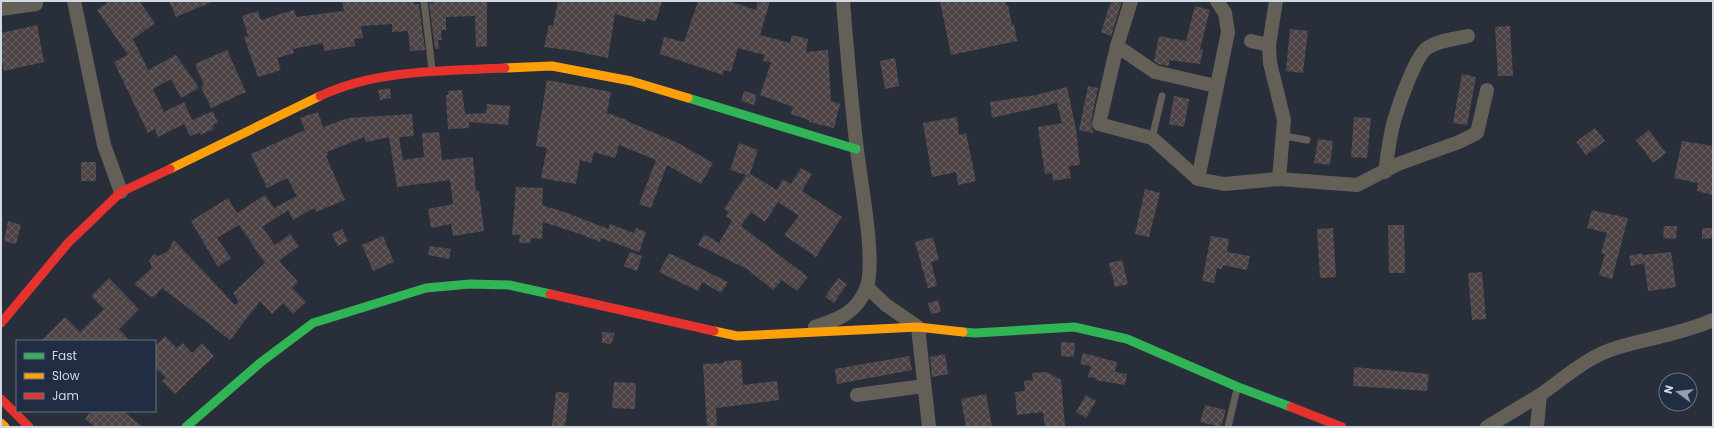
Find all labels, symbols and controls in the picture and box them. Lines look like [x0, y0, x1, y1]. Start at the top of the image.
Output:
legend [16, 340, 156, 412]
text: Fast [52, 347, 77, 364]
text: Slow [52, 367, 80, 384]
north arrow [1658, 372, 1698, 412]
text: N [1660, 383, 1677, 395]
text: Jam [52, 387, 79, 404]

